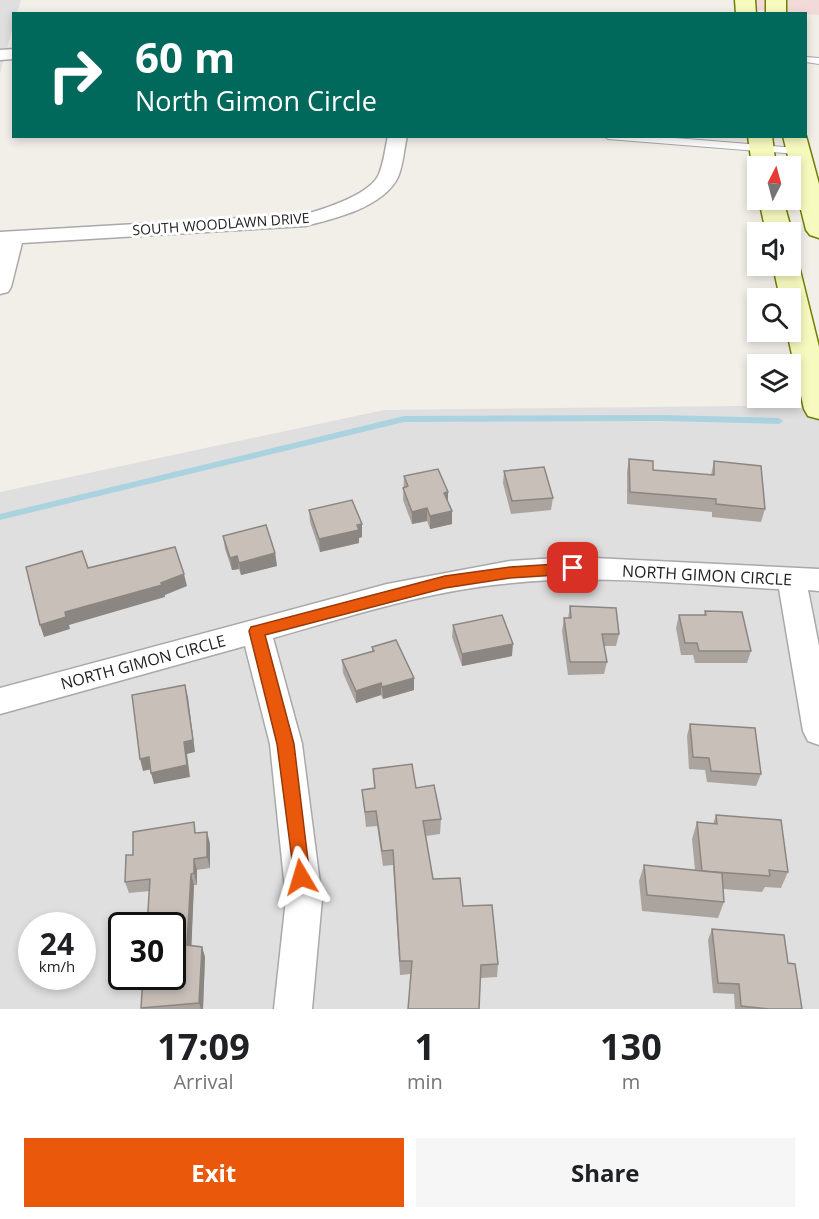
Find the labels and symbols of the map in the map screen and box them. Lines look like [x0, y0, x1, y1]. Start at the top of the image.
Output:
north arrow [747, 156, 801, 210]
street label: SOUTH WOODLAWN DRIVE [132, 208, 310, 239]
pin [547, 542, 598, 593]
street label: NORTH GIMON CIRCLE [622, 560, 792, 590]
street label: NORTH GIMON CIRCLE [58, 629, 228, 695]
position arrow [269, 845, 333, 909]
speed limit sign: 30 [108, 912, 186, 990]

